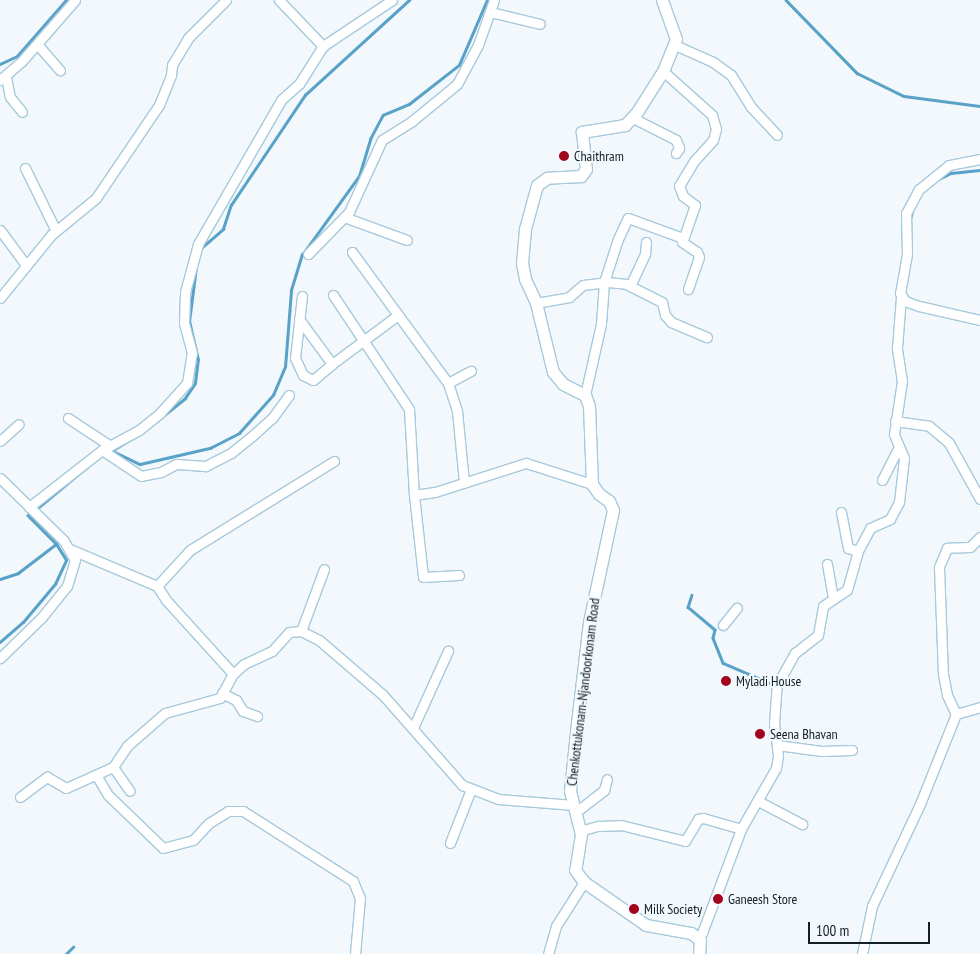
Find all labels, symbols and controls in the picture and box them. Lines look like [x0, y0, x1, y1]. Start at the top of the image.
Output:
place label: Chaithram [574, 148, 624, 164]
marker: Chaithram [558, 150, 570, 162]
street label: Chenkottukonam-Njandoorkonam Road [563, 597, 603, 787]
place label: Myladi House [736, 673, 801, 689]
marker: Myladi House [720, 675, 732, 687]
place label: Seena Bhavan [770, 726, 838, 742]
marker: Seena Bhavan [754, 728, 766, 740]
place label: Ganeesh Store [728, 891, 797, 907]
marker: Ganeesh Store [712, 893, 724, 905]
place label: Milk Society [644, 901, 702, 917]
marker: Milk Society [628, 903, 640, 915]
scale bar [810, 912, 932, 944]
text: 100 m [816, 921, 849, 940]

